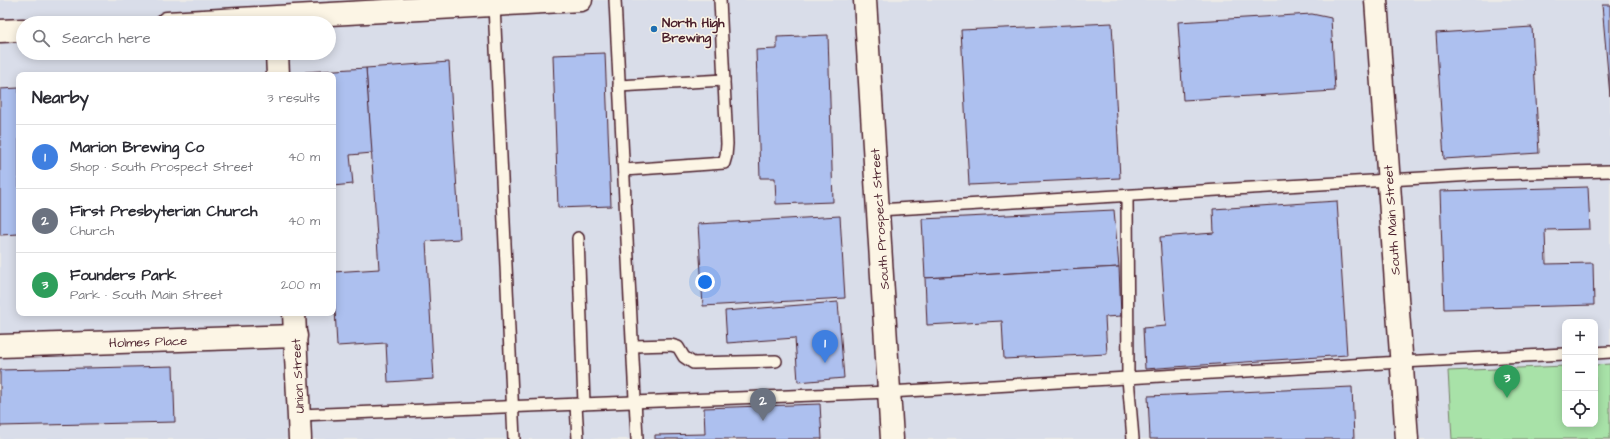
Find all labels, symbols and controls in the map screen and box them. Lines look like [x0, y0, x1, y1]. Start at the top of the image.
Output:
place label: North High Brewing [662, 14, 725, 49]
search box [16, 16, 336, 60]
marker: North High Brewing [649, 24, 659, 34]
icon: search [30, 27, 52, 49]
text: Search here [62, 28, 151, 49]
text: Nearby [32, 86, 89, 110]
text: 3 results [267, 89, 320, 107]
text: Marion Brewing Co [70, 137, 204, 158]
street label: South Prospect Street [866, 147, 894, 290]
text: 1 [44, 148, 46, 166]
text: 40 m [288, 148, 320, 166]
text: Shop · South Prospect Street [70, 158, 253, 176]
street label: South Main Street [1379, 164, 1405, 276]
text: First Presbyterian Church [70, 201, 257, 222]
text: 2 [41, 212, 49, 230]
text: 40 m [288, 212, 320, 230]
text: Church [70, 222, 114, 240]
text: Founders Park [70, 265, 176, 286]
your location [695, 272, 715, 292]
text: 3 [42, 276, 48, 294]
text: 200 m [281, 276, 320, 294]
text: Park · South Main Street [70, 286, 223, 304]
map controls [1562, 319, 1598, 427]
button: + [1562, 319, 1598, 355]
pin: 1 [812, 330, 838, 363]
street label: Holmes Place [109, 332, 187, 352]
street label: Union Street [287, 337, 309, 414]
button: − [1562, 355, 1598, 391]
pin: 3 [1494, 365, 1520, 398]
pin: 2 [750, 388, 776, 421]
button: locate [1562, 391, 1598, 427]

